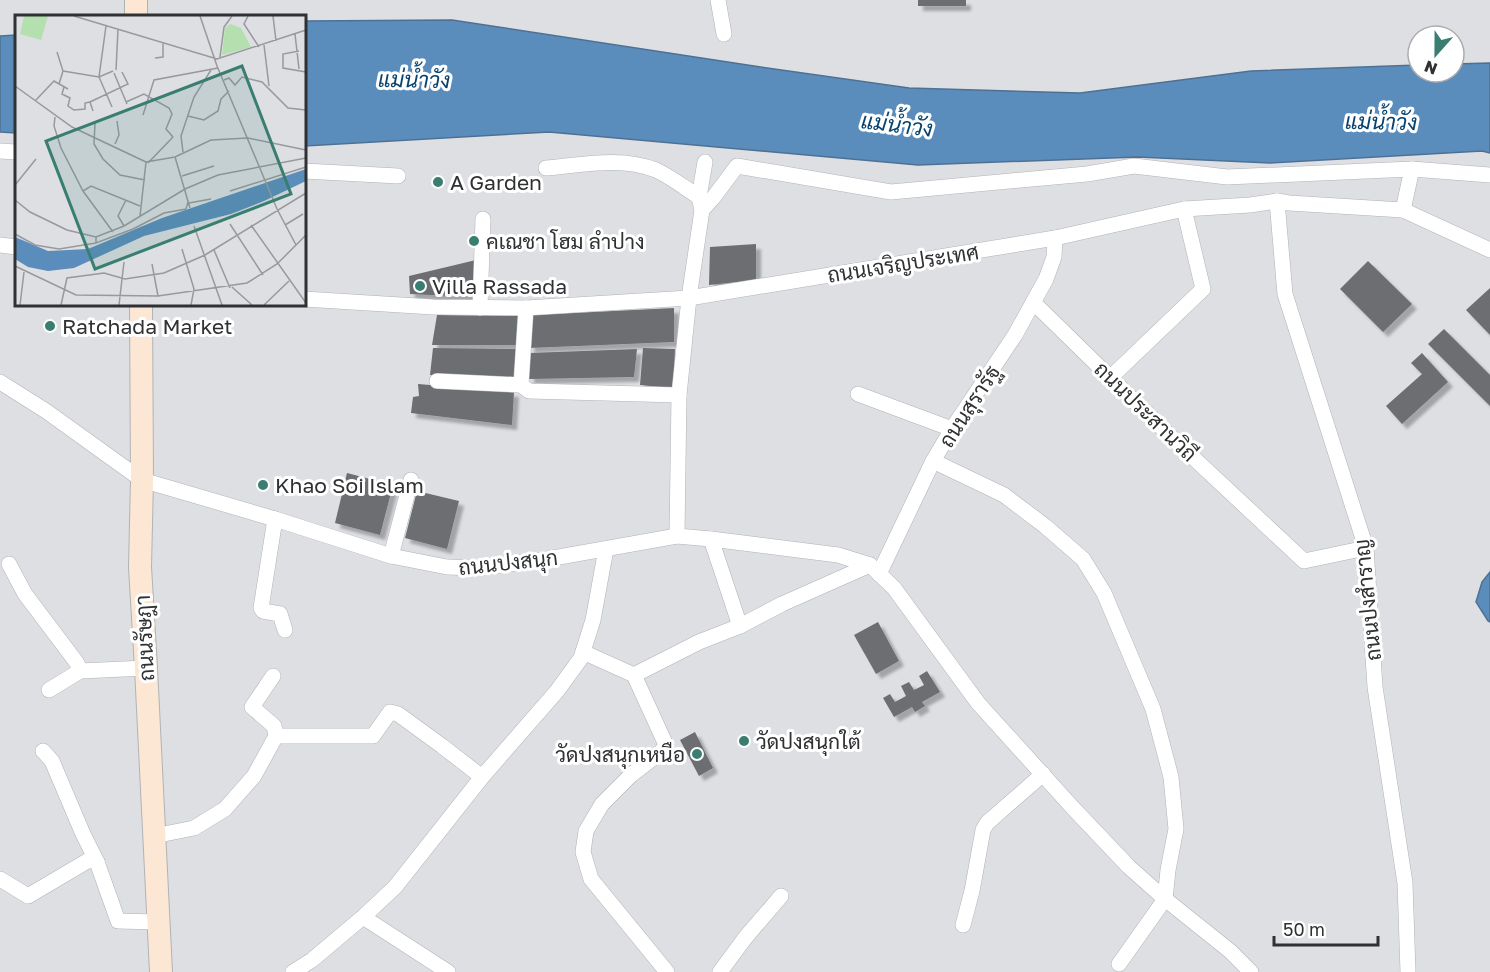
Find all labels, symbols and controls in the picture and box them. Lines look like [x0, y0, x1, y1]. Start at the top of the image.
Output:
inset map [15, 15, 306, 306]
north arrow [1406, 24, 1466, 84]
text: N [1421, 56, 1440, 80]
water label: แม่น้ำวัง [378, 60, 450, 93]
water label: แม่น้ำวัง [860, 101, 935, 142]
water label: แม่น้ำวัง [1345, 102, 1417, 135]
place label: A Garden [450, 169, 542, 195]
marker: A Garden [431, 175, 445, 189]
place label: คเณชา โฮม ลำปาง [486, 228, 645, 254]
marker: คเณชา โฮม ลำปาง [467, 234, 481, 248]
street label: ถนนเจริญประเทศ [825, 238, 981, 288]
place label: Villa Rassada [432, 273, 567, 299]
marker: Villa Rassada [413, 279, 427, 293]
place label: Ratchada Market [62, 313, 233, 339]
marker: Ratchada Market [43, 319, 57, 333]
street label: ถนนประสานวิถี [1089, 356, 1203, 466]
street label: ถนนสุรารัฐ [933, 360, 1007, 453]
place label: Khao Soi Islam [275, 472, 424, 498]
marker: Khao Soi Islam [256, 478, 270, 492]
street label: ถนนปงสำราญ [1348, 538, 1386, 662]
street label: ถนนปงสนุก [457, 544, 559, 582]
street label: ถนนรัษฎา [129, 594, 161, 682]
place label: วัดปงสนุกใต้ [756, 728, 862, 756]
marker: วัดปงสนุกใต้ [737, 734, 751, 748]
place label: วัดปงสนุกเหนือ [555, 741, 685, 769]
marker: วัดปงสนุกเหนือ [690, 747, 704, 761]
scale bar [1274, 909, 1378, 947]
text: 50 m [1283, 918, 1325, 940]

